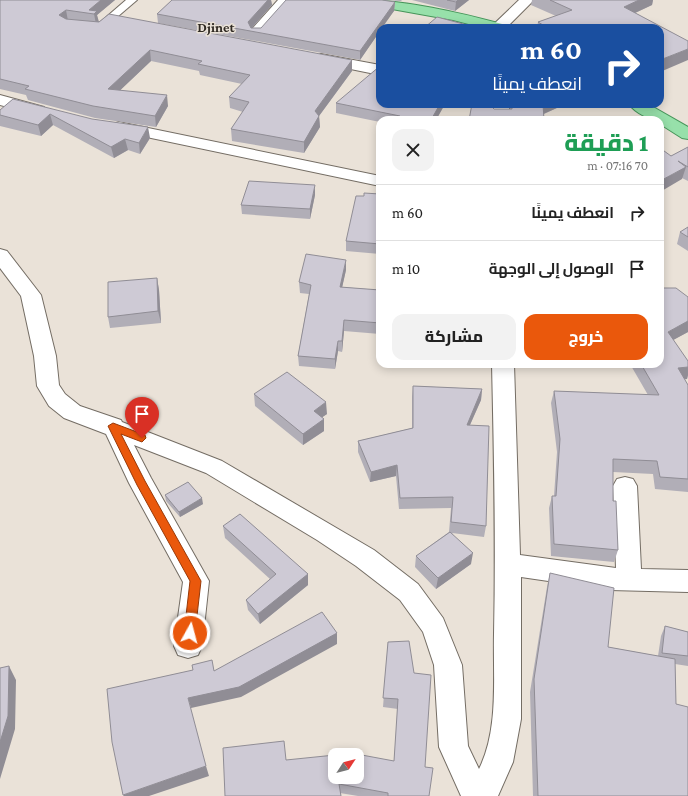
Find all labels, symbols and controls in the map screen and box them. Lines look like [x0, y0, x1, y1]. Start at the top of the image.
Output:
district label: Djinet [197, 19, 236, 36]
text: 60 m [521, 34, 582, 65]
icon: right [596, 40, 648, 92]
text: انعطف يمينًا [492, 74, 582, 94]
button: close [392, 129, 434, 171]
text: 1 دقيقة [564, 129, 648, 156]
text: 70 m · 07:16 [587, 158, 648, 173]
icon: right [626, 202, 648, 224]
text: 60 m [392, 205, 423, 221]
text: انعطف يمينًا [531, 205, 614, 221]
icon: arrive [626, 258, 648, 280]
text: 10 m [392, 261, 420, 277]
text: الوصول إلى الوجهة [489, 261, 614, 277]
button: مشاركة [392, 314, 516, 360]
button: خروج [524, 314, 648, 360]
pin [125, 397, 159, 438]
icon: arrive [131, 403, 153, 425]
position arrow [169, 612, 211, 654]
north arrow [328, 748, 364, 784]
map controls [328, 748, 364, 784]

